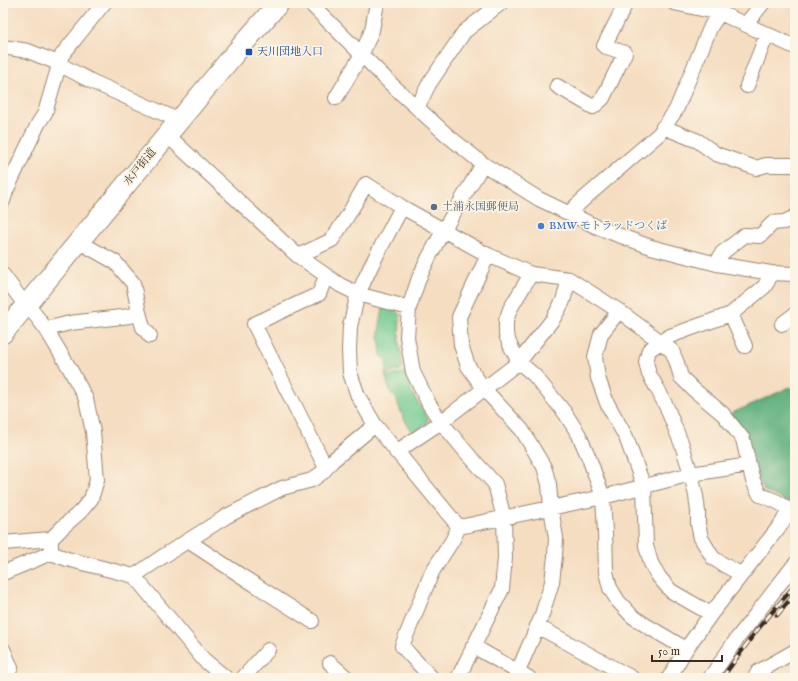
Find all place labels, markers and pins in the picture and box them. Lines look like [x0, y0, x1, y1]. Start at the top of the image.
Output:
place label: 天川団地入口 [257, 45, 323, 59]
marker: 天川団地入口 [244, 47, 254, 57]
place label: 土浦永国郵便局 [442, 200, 519, 214]
marker: 土浦永国郵便局 [429, 202, 439, 212]
place label: BMW モトラッドつくば [549, 219, 667, 233]
marker: BMW モトラッドつくば [536, 221, 546, 231]

